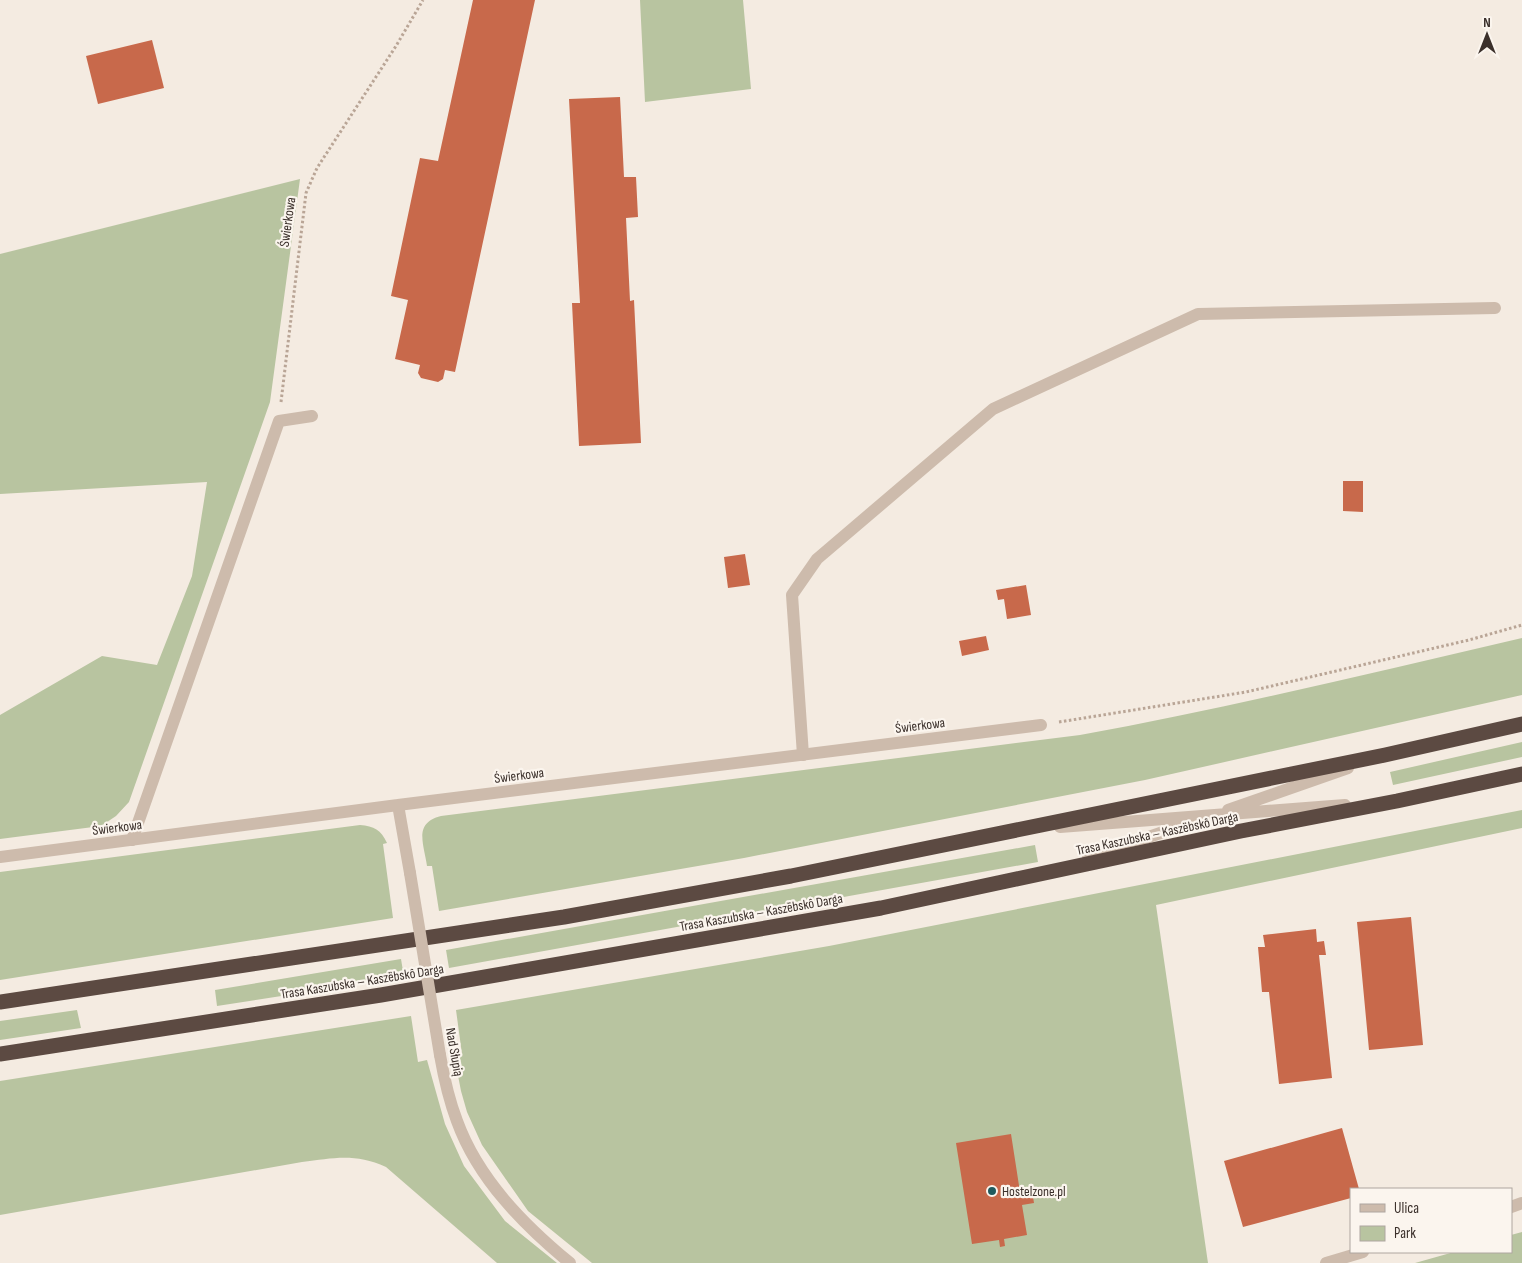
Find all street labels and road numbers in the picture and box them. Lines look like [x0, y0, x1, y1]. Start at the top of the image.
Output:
street label: Świerkowa [276, 196, 299, 248]
street label: Świerkowa [894, 714, 946, 737]
street label: Świerkowa [493, 764, 545, 787]
street label: Trasa Kaszubska – Kaszëbskô Darga [1075, 808, 1240, 859]
street label: Świerkowa [91, 816, 143, 839]
street label: Trasa Kaszubska – Kaszëbskô Darga [678, 890, 844, 935]
street label: Trasa Kaszubska – Kaszëbskô Darga [279, 960, 445, 1003]
street label: Nad Słupią [442, 1027, 467, 1078]

